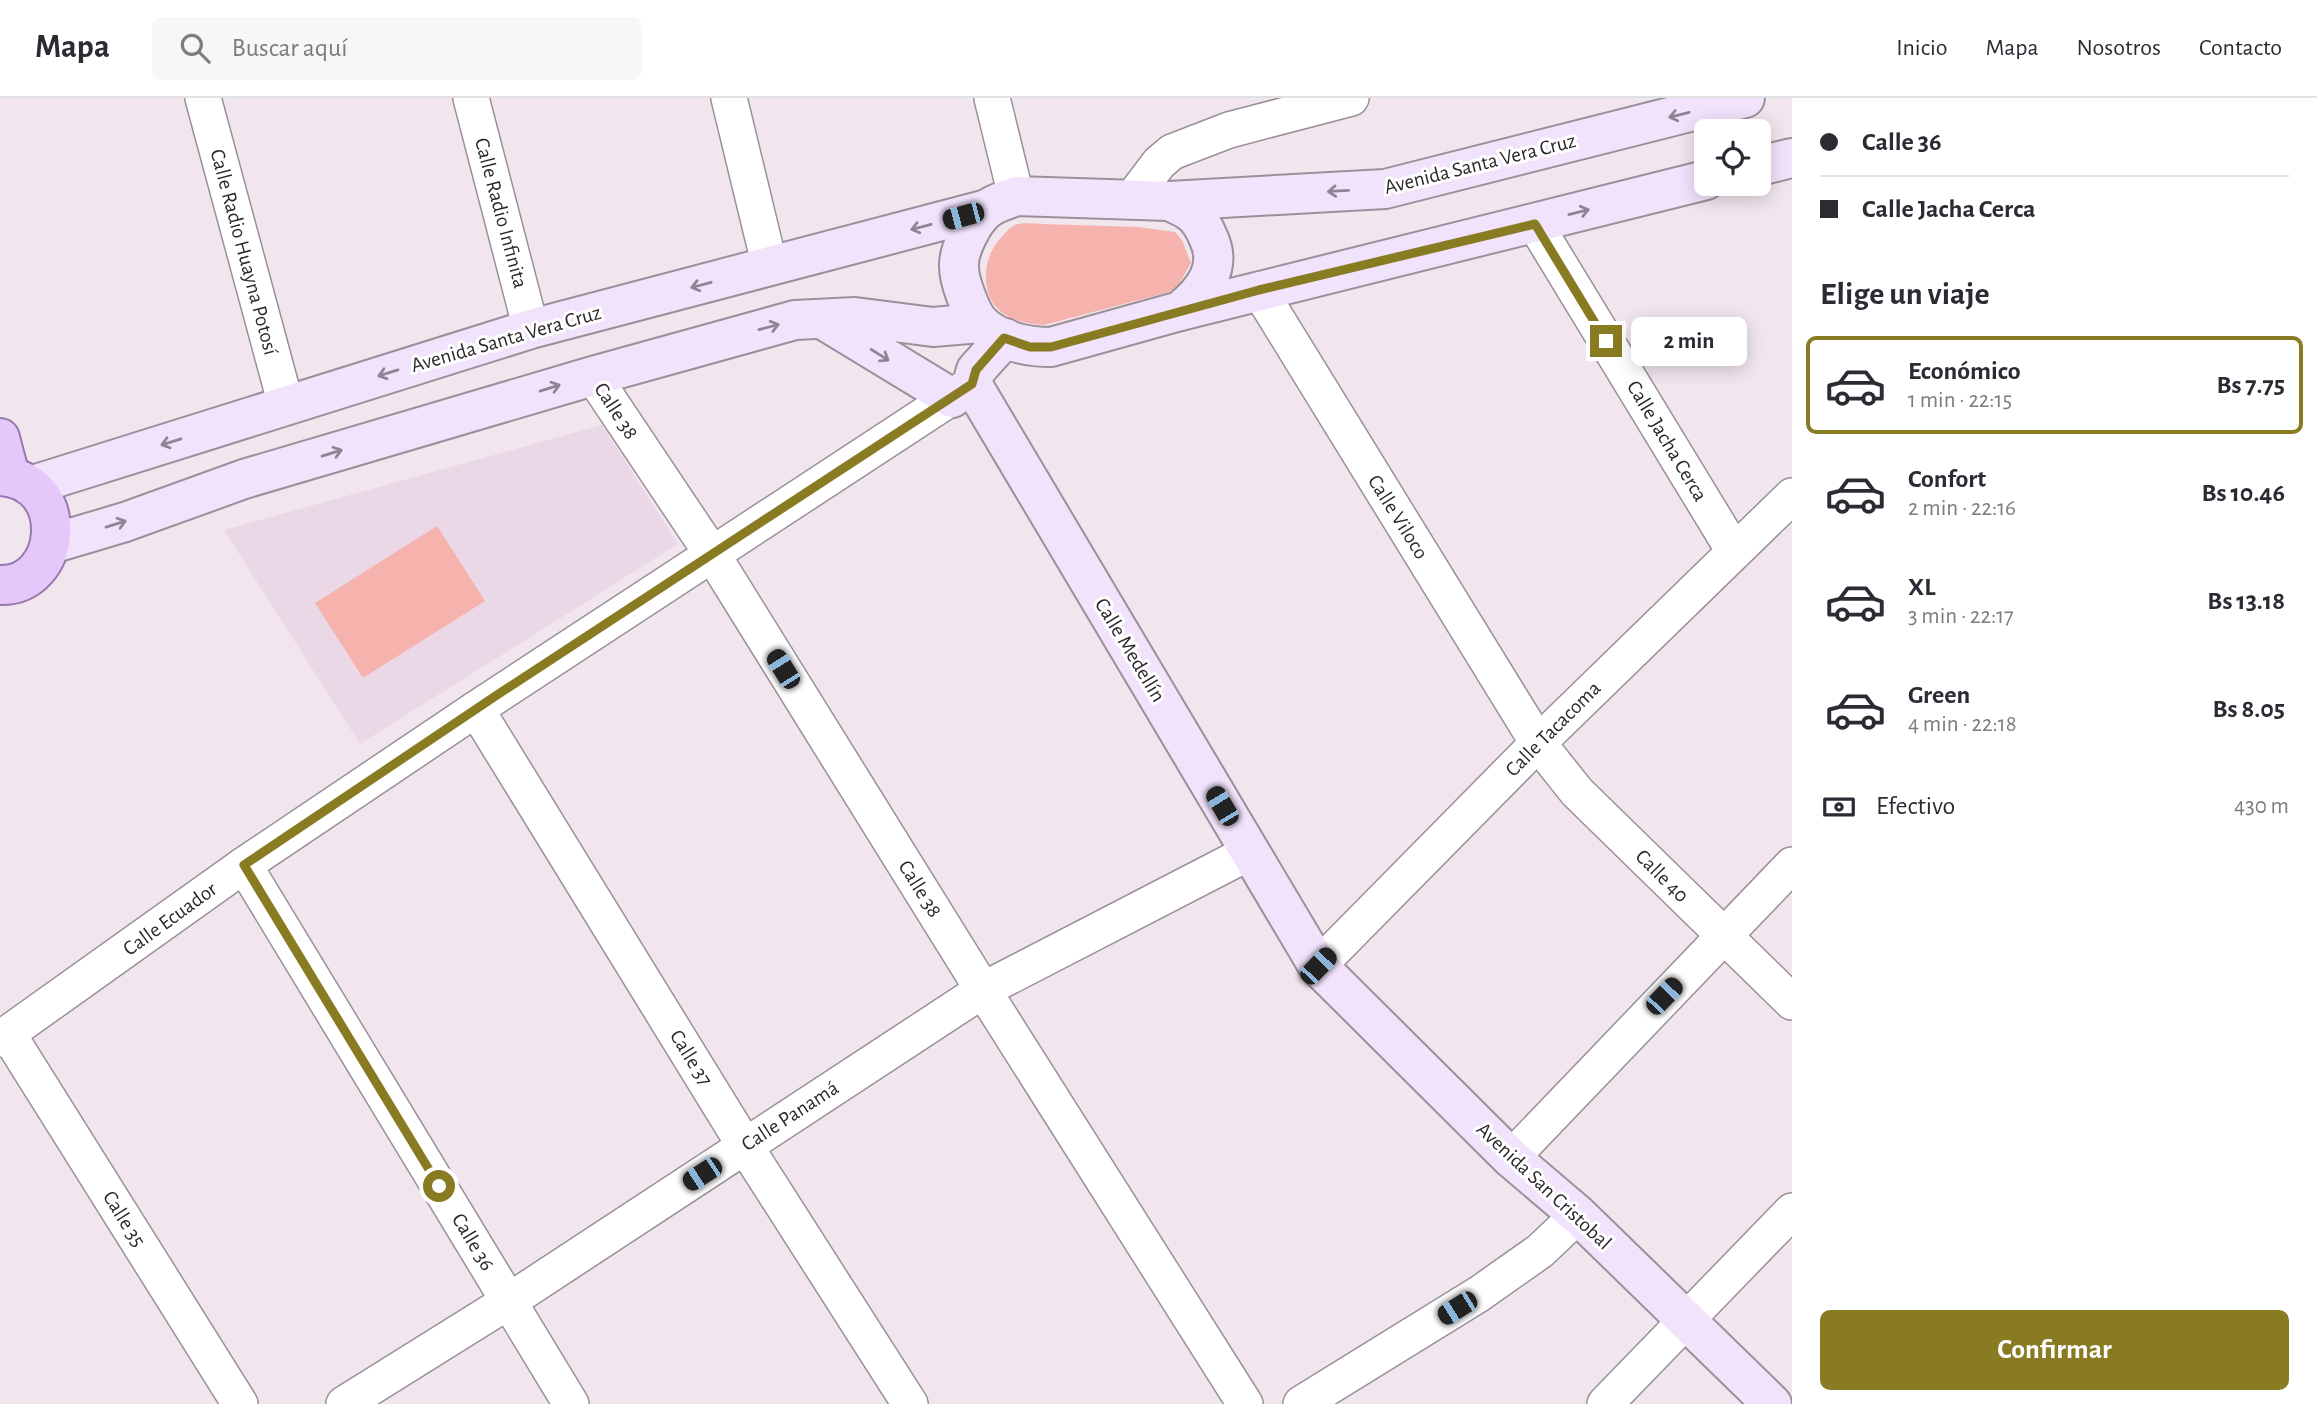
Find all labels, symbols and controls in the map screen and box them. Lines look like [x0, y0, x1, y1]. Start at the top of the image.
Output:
search box [152, 17, 642, 80]
icon: search [176, 29, 214, 67]
text: Mapa [35, 31, 110, 64]
text: Buscar aquí [232, 35, 348, 61]
text: Inicio [1896, 36, 1947, 60]
text: Mapa [1985, 36, 2039, 60]
text: Nosotros [2077, 36, 2161, 60]
text: Contacto [2199, 36, 2282, 60]
one-way arrow [1668, 109, 1691, 122]
map controls [1694, 119, 1771, 196]
button: locate [1694, 119, 1771, 196]
text: Calle 36 [1862, 129, 1942, 155]
street label: Avenida Santa Vera Cruz [1382, 130, 1578, 198]
street label: Calle Radio Infinita [471, 136, 531, 291]
street label: Calle Radio Huayna Potosí [206, 147, 282, 358]
one-way arrow [1327, 185, 1350, 198]
text: Calle Jacha Cerca [1862, 196, 2035, 222]
car [940, 200, 987, 232]
one-way arrow [1568, 205, 1590, 218]
one-way arrow [910, 221, 933, 234]
text: Elige un viaje [1820, 278, 1990, 310]
one-way arrow [690, 279, 713, 292]
street label: Avenida Santa Vera Cruz [409, 302, 603, 376]
callout: 2 min [1630, 316, 1746, 366]
one-way arrow [757, 320, 780, 333]
route end [1590, 325, 1622, 357]
text: 2 min [1663, 330, 1715, 353]
one-way arrow [869, 348, 889, 362]
icon: car [1824, 354, 1887, 417]
text: Económico [1908, 358, 2021, 384]
one-way arrow [377, 368, 399, 381]
text: Bs 7.75 [2216, 372, 2285, 398]
street label: Calle Jacha Cerca [1623, 377, 1711, 505]
street label: Calle 38 [590, 379, 642, 443]
one-way arrow [539, 381, 561, 394]
text: 1 min · 22:15 [1908, 389, 2012, 412]
one-way arrow [160, 436, 182, 449]
one-way arrow [321, 445, 343, 458]
icon: car [1824, 462, 1887, 525]
text: Confort [1908, 466, 1986, 492]
street label: Calle Viloco [1364, 471, 1432, 563]
text: Bs 10.46 [2202, 480, 2285, 506]
text: 2 min · 22:16 [1908, 497, 2016, 520]
one-way arrow [105, 517, 127, 530]
icon: car [1824, 570, 1887, 633]
text: XL [1908, 574, 1935, 600]
text: Bs 13.18 [2207, 588, 2285, 614]
street label: Calle Medellín [1091, 595, 1169, 705]
text: 3 min · 22:17 [1908, 605, 2014, 628]
car [763, 646, 804, 692]
street label: Calle Tacacoma [1501, 677, 1605, 781]
icon: car [1824, 678, 1887, 741]
text: Green [1908, 682, 1970, 708]
text: Bs 8.05 [2212, 696, 2285, 722]
text: 4 min · 22:18 [1908, 713, 2017, 736]
car [1203, 783, 1242, 829]
icon: cash [1820, 788, 1858, 826]
text: Efectivo [1876, 793, 1955, 819]
text: 430 m [2234, 795, 2289, 818]
street label: Calle 40 [1631, 845, 1693, 907]
street label: Calle 38 [894, 857, 946, 921]
street label: Calle Ecuador [119, 878, 221, 960]
car [1296, 944, 1341, 988]
car [1642, 974, 1687, 1018]
street label: Calle 37 [666, 1026, 716, 1090]
street label: Calle Panamá [738, 1077, 842, 1155]
street label: Avenida San Cristobal [1473, 1118, 1615, 1254]
car [679, 1154, 726, 1194]
route start [423, 1170, 455, 1202]
street label: Calle 35 [99, 1187, 149, 1251]
street label: Calle 36 [448, 1210, 498, 1274]
car [1434, 1288, 1481, 1328]
button: Confirmar [1820, 1310, 2289, 1390]

